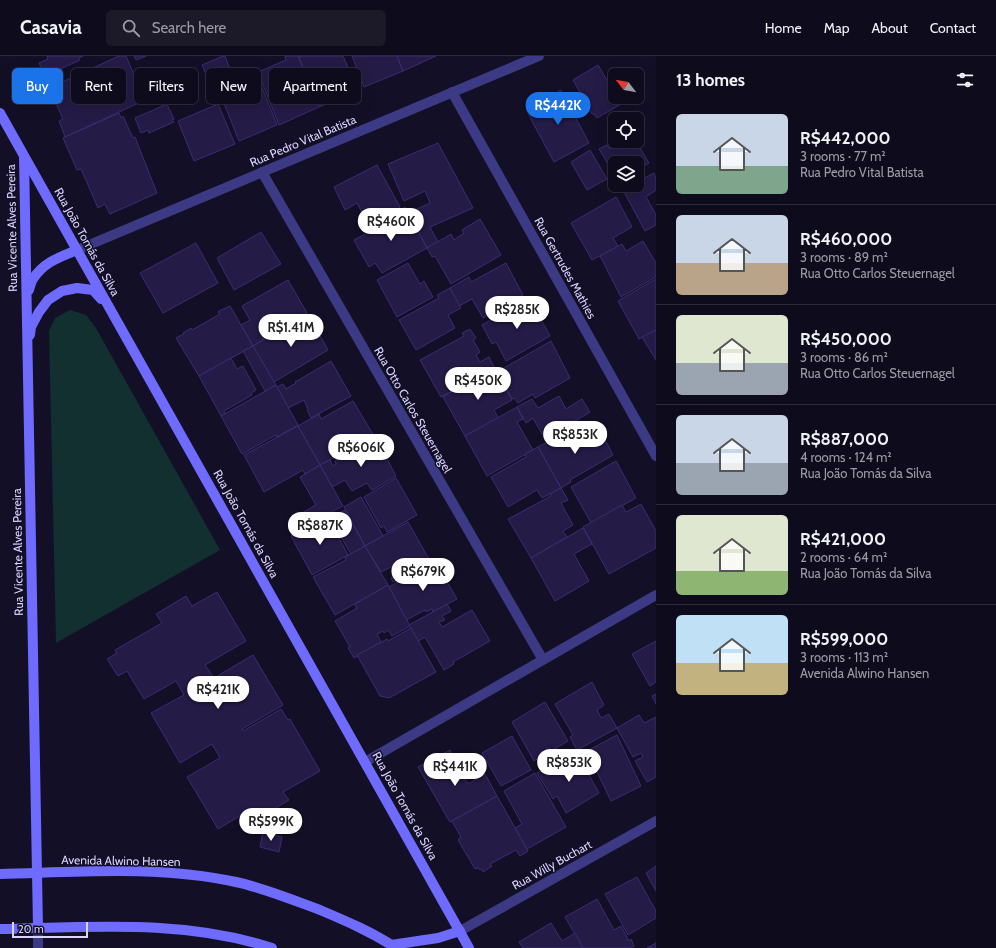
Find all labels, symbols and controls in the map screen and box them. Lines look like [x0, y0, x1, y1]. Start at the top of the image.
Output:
search box [106, 10, 386, 46]
text: Casavia [20, 16, 82, 39]
icon: search [120, 17, 142, 39]
text: Search here [152, 19, 226, 37]
text: Home [765, 19, 802, 37]
text: Map [824, 19, 849, 37]
text: About [871, 19, 908, 37]
text: Contact [930, 19, 976, 37]
chip: Buy [12, 68, 63, 104]
chip: Rent [71, 68, 126, 104]
chip: Filters [134, 68, 198, 104]
chip: New [206, 68, 261, 104]
chip: Apartment [269, 68, 361, 104]
north arrow [608, 68, 644, 104]
map controls [608, 68, 644, 192]
icon: filters [954, 69, 976, 91]
text: 13 homes [676, 70, 745, 90]
pin: R$442K [525, 92, 591, 126]
text: R$442K [535, 97, 581, 113]
street label: Rua Pedro Vital Batista [247, 111, 359, 170]
button: locate [608, 112, 644, 148]
text: R$442,000 [800, 128, 890, 148]
icon: home [708, 130, 756, 178]
text: 3 rooms · 77 m² [800, 148, 886, 164]
button: layers [608, 156, 644, 192]
street label: Rua Vicente Alves Pereira [3, 164, 20, 292]
text: Rua Pedro Vital Batista [800, 164, 924, 180]
street label: Rua João Tomás da Silva [51, 185, 124, 299]
pin: R$460K [358, 208, 424, 242]
text: R$460K [367, 213, 415, 229]
street label: Rua Gertrudes Mathies [531, 214, 600, 321]
text: R$460,000 [800, 229, 892, 249]
icon: home [708, 231, 756, 279]
text: 3 rooms · 89 m² [800, 249, 888, 265]
text: Rua Otto Carlos Steuernagel [800, 265, 955, 281]
pin: R$285K [484, 296, 550, 330]
text: R$285K [494, 301, 540, 317]
pin: R$1.41M [254, 314, 328, 348]
text: R$1.41M [268, 319, 314, 335]
text: R$450,000 [800, 329, 892, 349]
icon: home [708, 331, 756, 379]
street label: Rua Otto Carlos Steuernagel [371, 344, 456, 476]
text: 3 rooms · 86 m² [800, 349, 888, 365]
text: Rua Otto Carlos Steuernagel [800, 365, 955, 381]
pin: R$450K [445, 367, 511, 401]
text: R$450K [454, 372, 502, 388]
pin: R$853K [542, 421, 608, 455]
text: R$853K [552, 426, 598, 442]
text: R$887,000 [800, 429, 889, 449]
icon: home [708, 431, 756, 479]
pin: R$606K [328, 434, 394, 468]
text: R$606K [337, 439, 385, 455]
text: 4 rooms · 124 m² [800, 449, 892, 465]
text: Rua João Tomás da Silva [800, 465, 931, 481]
street label: Rua João Tomás da Silva [210, 467, 283, 581]
street label: Rua Vicente Alves Pereira [9, 488, 26, 616]
pin: R$887K [287, 512, 353, 546]
text: R$887K [297, 517, 343, 533]
text: R$421,000 [800, 529, 886, 549]
icon: home [708, 531, 756, 579]
text: 2 rooms · 64 m² [800, 549, 887, 565]
pin: R$679K [390, 558, 456, 592]
text: R$679K [400, 563, 446, 579]
text: Rua João Tomás da Silva [800, 565, 931, 581]
text: R$599,000 [800, 629, 888, 649]
icon: home [708, 631, 756, 679]
text: 3 rooms · 113 m² [800, 649, 888, 665]
text: Avenida Alwino Hansen [800, 665, 929, 681]
pin: R$421K [185, 676, 251, 710]
text: R$421K [196, 681, 240, 697]
street label: Rua João Tomás da Silva [369, 749, 442, 863]
pin: R$853K [536, 749, 602, 783]
pin: R$441K [422, 753, 488, 787]
text: R$853K [546, 754, 592, 770]
text: R$441K [433, 758, 477, 774]
pin: R$599K [238, 808, 304, 842]
text: R$599K [248, 813, 294, 829]
street label: Rua Willy Buchart [509, 836, 594, 893]
street label: Avenida Alwino Hansen [61, 852, 181, 869]
scale bar [12, 920, 88, 939]
text: 20 m [18, 922, 44, 936]

